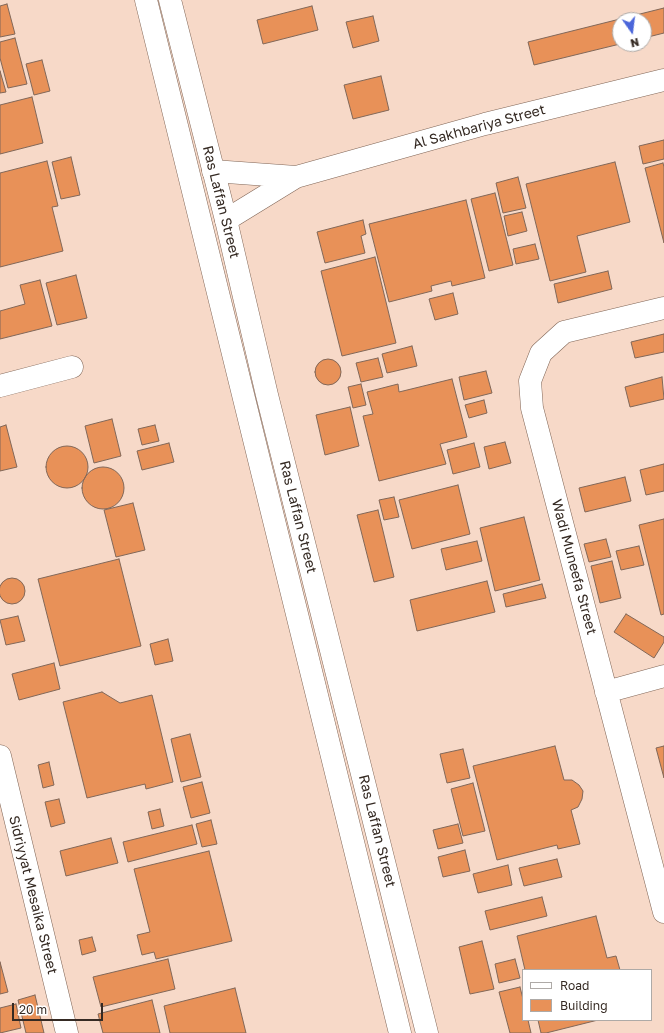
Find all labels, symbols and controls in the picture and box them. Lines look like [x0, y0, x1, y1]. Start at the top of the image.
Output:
north arrow [612, 12, 652, 52]
text: N [629, 36, 640, 50]
street label: Al Sakhbariya Street [411, 101, 547, 153]
street label: Ras Laffan Street [199, 144, 243, 260]
street label: Ras Laffan Street [276, 459, 320, 575]
street label: Wadi Muneefa Street [548, 497, 600, 637]
street label: Ras Laffan Street [355, 773, 399, 889]
street label: Sidriyyat Mesaika Street [5, 814, 61, 976]
legend [522, 969, 652, 1021]
text: Road [560, 978, 589, 993]
scale bar [14, 995, 105, 1021]
text: Building [560, 998, 608, 1013]
text: 20 m [19, 1002, 47, 1017]

